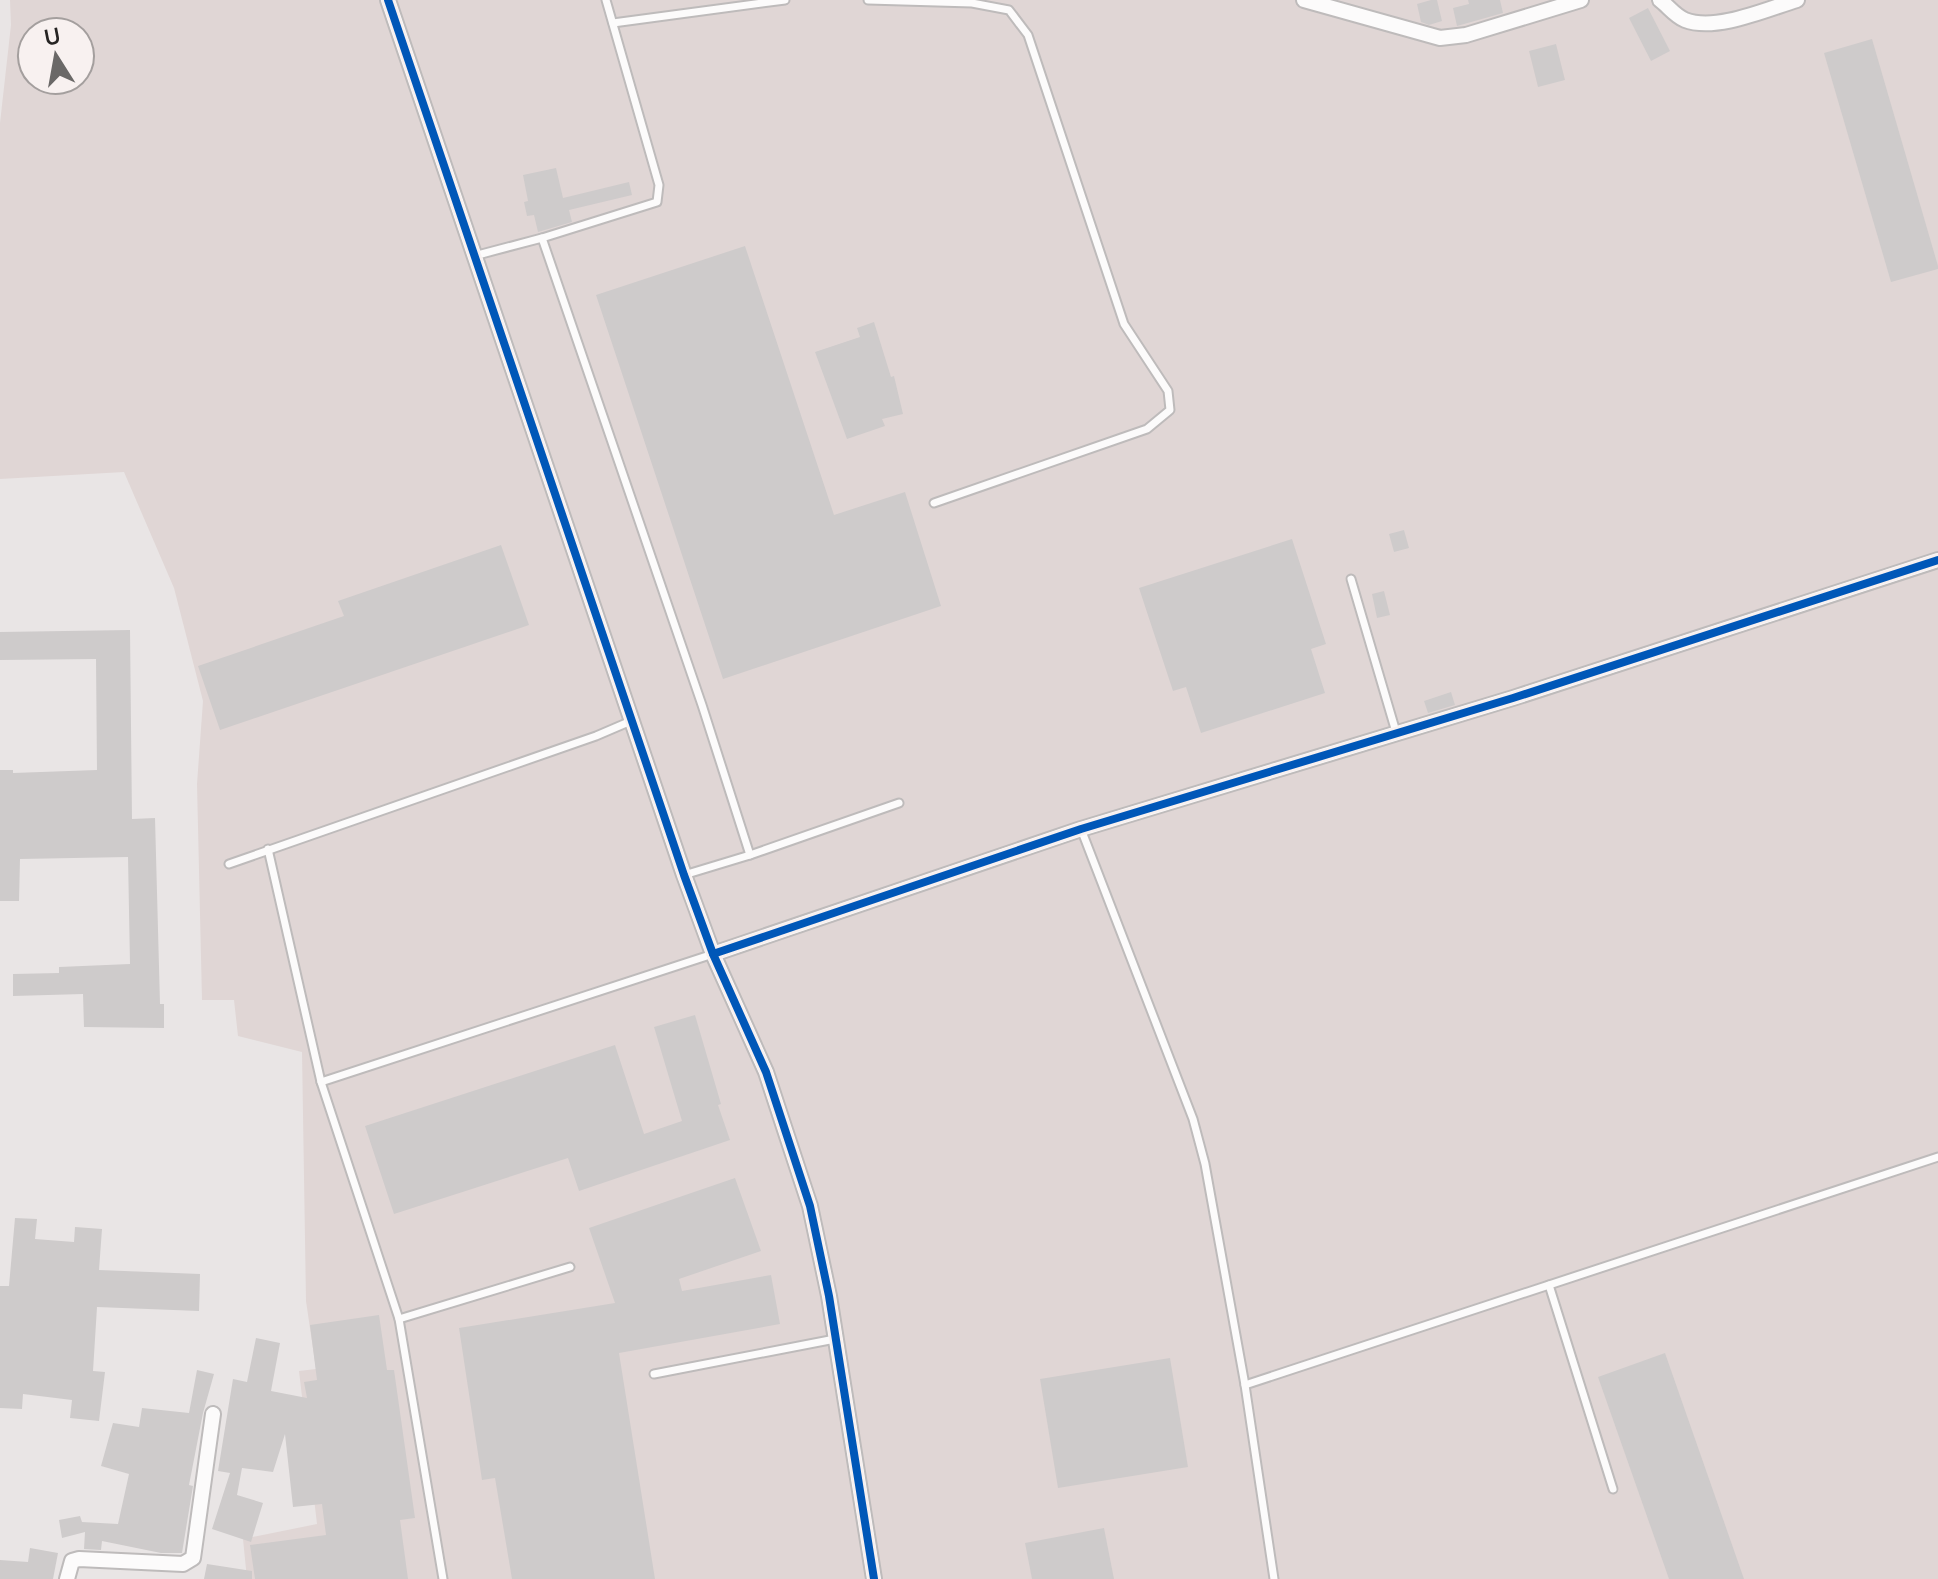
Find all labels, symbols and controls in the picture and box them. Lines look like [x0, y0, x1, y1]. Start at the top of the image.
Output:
north arrow [16, 16, 96, 96]
text: U [42, 20, 63, 53]

